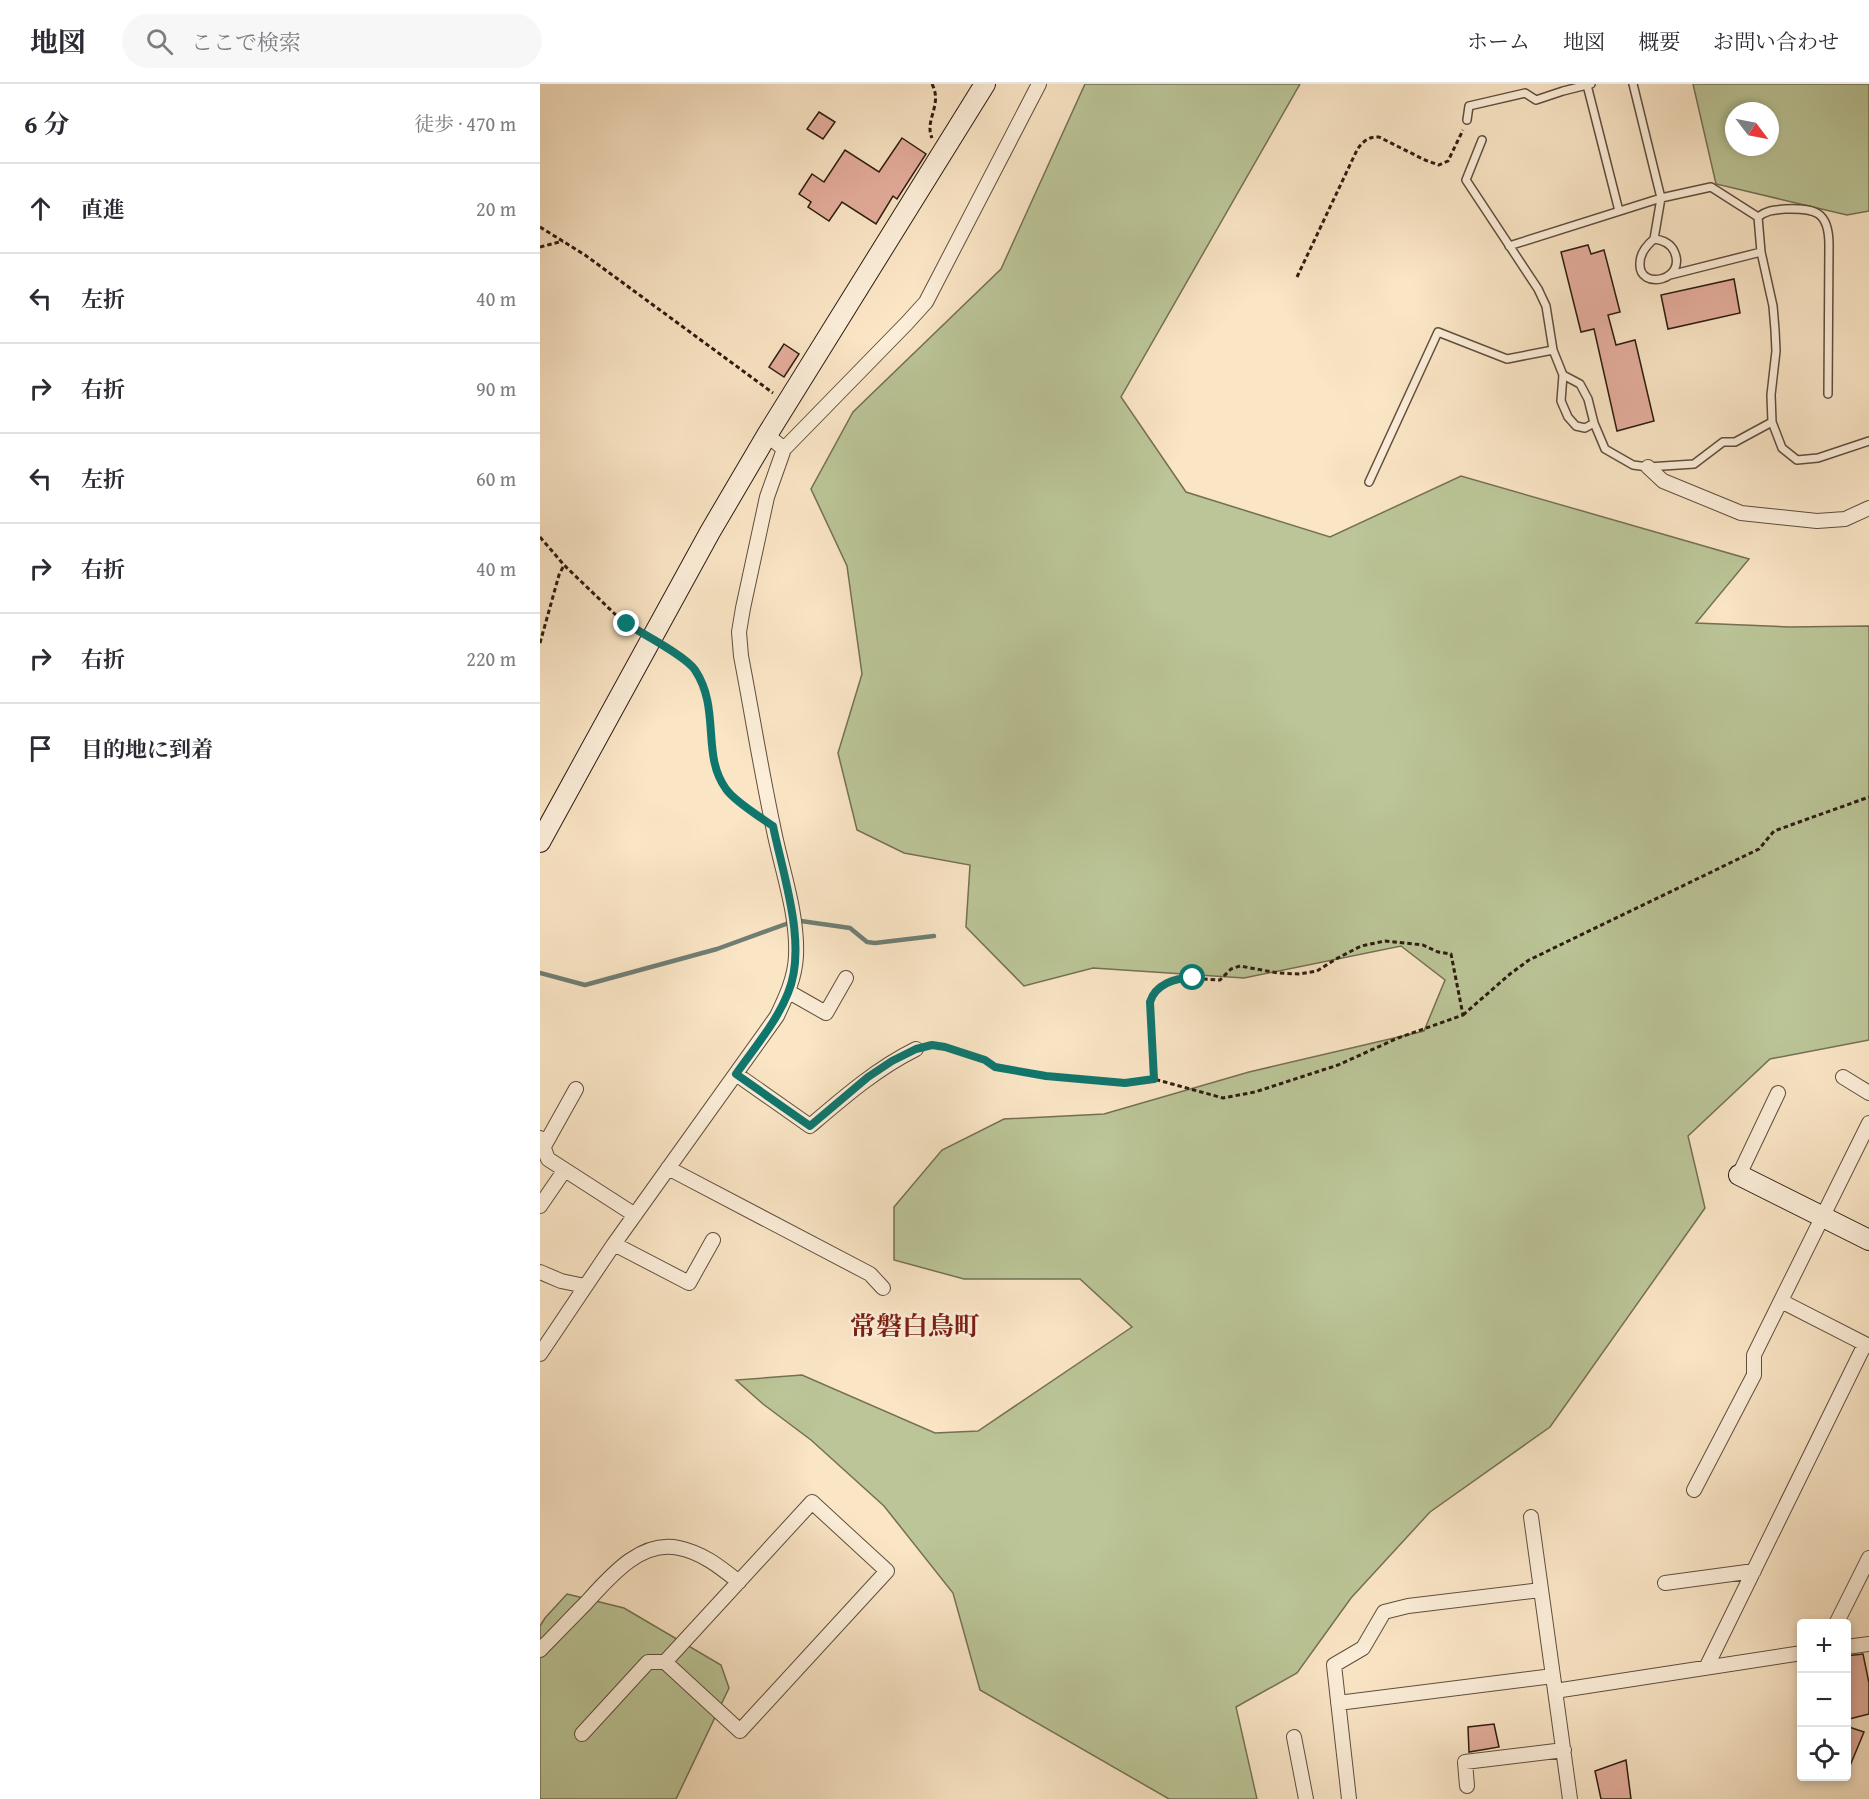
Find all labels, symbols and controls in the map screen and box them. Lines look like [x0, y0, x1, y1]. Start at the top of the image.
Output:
search box [122, 14, 542, 68]
text: 地図 [30, 21, 86, 62]
icon: search [143, 25, 176, 58]
text: ここで検索 [191, 26, 301, 58]
text: ホーム [1467, 26, 1530, 57]
text: 地図 [1563, 26, 1605, 57]
text: 概要 [1638, 26, 1680, 57]
text: お問い合わせ [1713, 26, 1839, 57]
north arrow [1725, 102, 1779, 156]
text: 6 分 [24, 104, 69, 143]
text: 徒歩 · 470 m [414, 109, 516, 138]
icon: ahead [24, 192, 57, 225]
text: 直進 [81, 193, 125, 225]
text: 20 m [476, 194, 516, 223]
icon: left [24, 282, 57, 315]
text: 左折 [81, 283, 125, 315]
text: 40 m [476, 284, 516, 313]
icon: right [24, 372, 57, 405]
text: 右折 [81, 373, 125, 405]
text: 90 m [476, 374, 516, 403]
icon: left [24, 462, 57, 495]
text: 左折 [81, 463, 125, 495]
text: 60 m [476, 464, 516, 493]
icon: right [24, 552, 57, 585]
text: 右折 [81, 553, 125, 585]
text: 40 m [476, 554, 516, 583]
route end [613, 610, 639, 636]
icon: right [24, 642, 57, 675]
text: 右折 [81, 643, 125, 675]
text: 220 m [466, 644, 516, 673]
icon: arrive [24, 732, 57, 765]
text: 目的地に到着 [81, 733, 213, 765]
route start [1179, 964, 1205, 990]
district label: 常磐白鳥町 [850, 1306, 980, 1345]
map controls [1797, 1619, 1851, 1781]
button: + [1797, 1619, 1851, 1673]
button: − [1797, 1673, 1851, 1727]
button: locate [1797, 1727, 1851, 1781]

